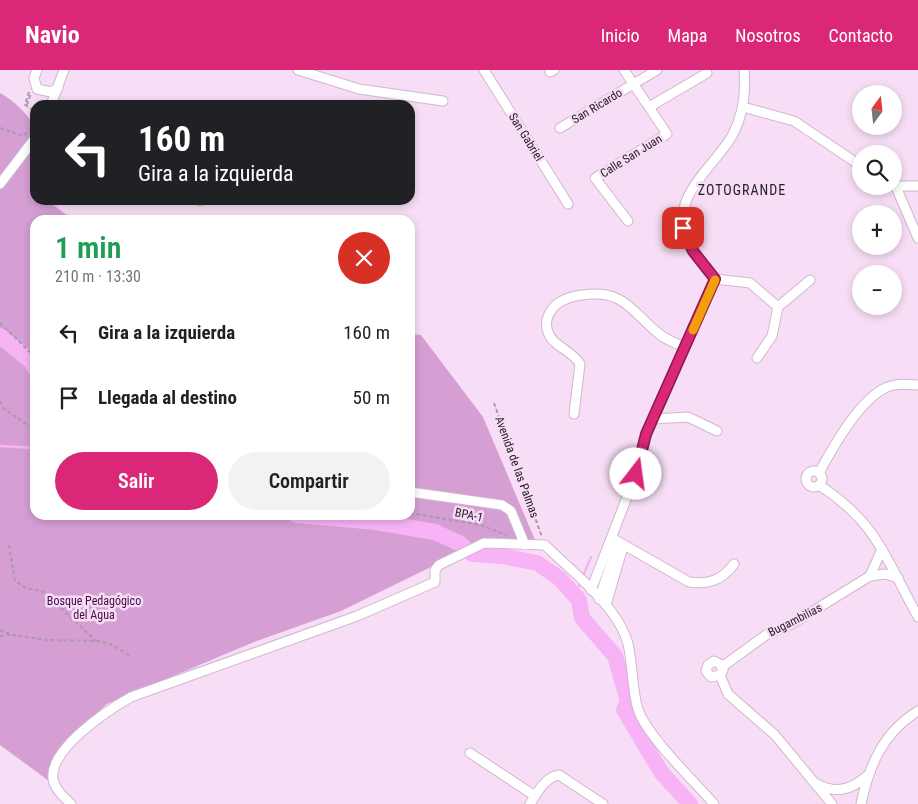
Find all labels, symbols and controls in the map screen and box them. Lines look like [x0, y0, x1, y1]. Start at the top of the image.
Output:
text: Navio [25, 21, 80, 49]
text: Inicio [601, 25, 640, 46]
text: Mapa [668, 25, 707, 46]
text: Nosotros [735, 25, 801, 46]
text: Contacto [829, 25, 893, 46]
street label: San Ricardo [569, 85, 625, 127]
north arrow [852, 85, 902, 135]
map controls [852, 85, 902, 315]
street label: San Gabriel [506, 110, 546, 164]
text: 160 m [138, 119, 225, 160]
icon: left [55, 120, 120, 185]
street label: Calle San Juan [598, 131, 665, 181]
button: search [852, 145, 902, 195]
text: Gira a la izquierda [138, 161, 294, 186]
district label: ZOTOGRANDE [698, 182, 786, 198]
button: + [852, 205, 902, 255]
pin [662, 207, 704, 249]
icon: arrive [669, 214, 697, 242]
text: 1 min [55, 230, 121, 265]
button: close [338, 232, 390, 284]
button: − [852, 265, 902, 315]
text: 210 m · 13:30 [55, 267, 141, 286]
icon: left [55, 319, 83, 347]
text: Gira a la izquierda [98, 321, 235, 344]
text: 160 m [343, 321, 390, 344]
icon: arrive [55, 384, 83, 412]
text: Llegada al destino [98, 386, 237, 409]
text: 50 m [353, 386, 390, 409]
street label: Avenida de las Palmas [492, 414, 542, 520]
position arrow [609, 447, 661, 499]
button: Salir [55, 452, 218, 510]
button: Compartir [228, 452, 390, 510]
street label: BPA-1 [454, 505, 484, 525]
park label: Bosque Pedagógico del Agua [47, 594, 141, 622]
street label: Bugambilias [766, 600, 824, 640]

